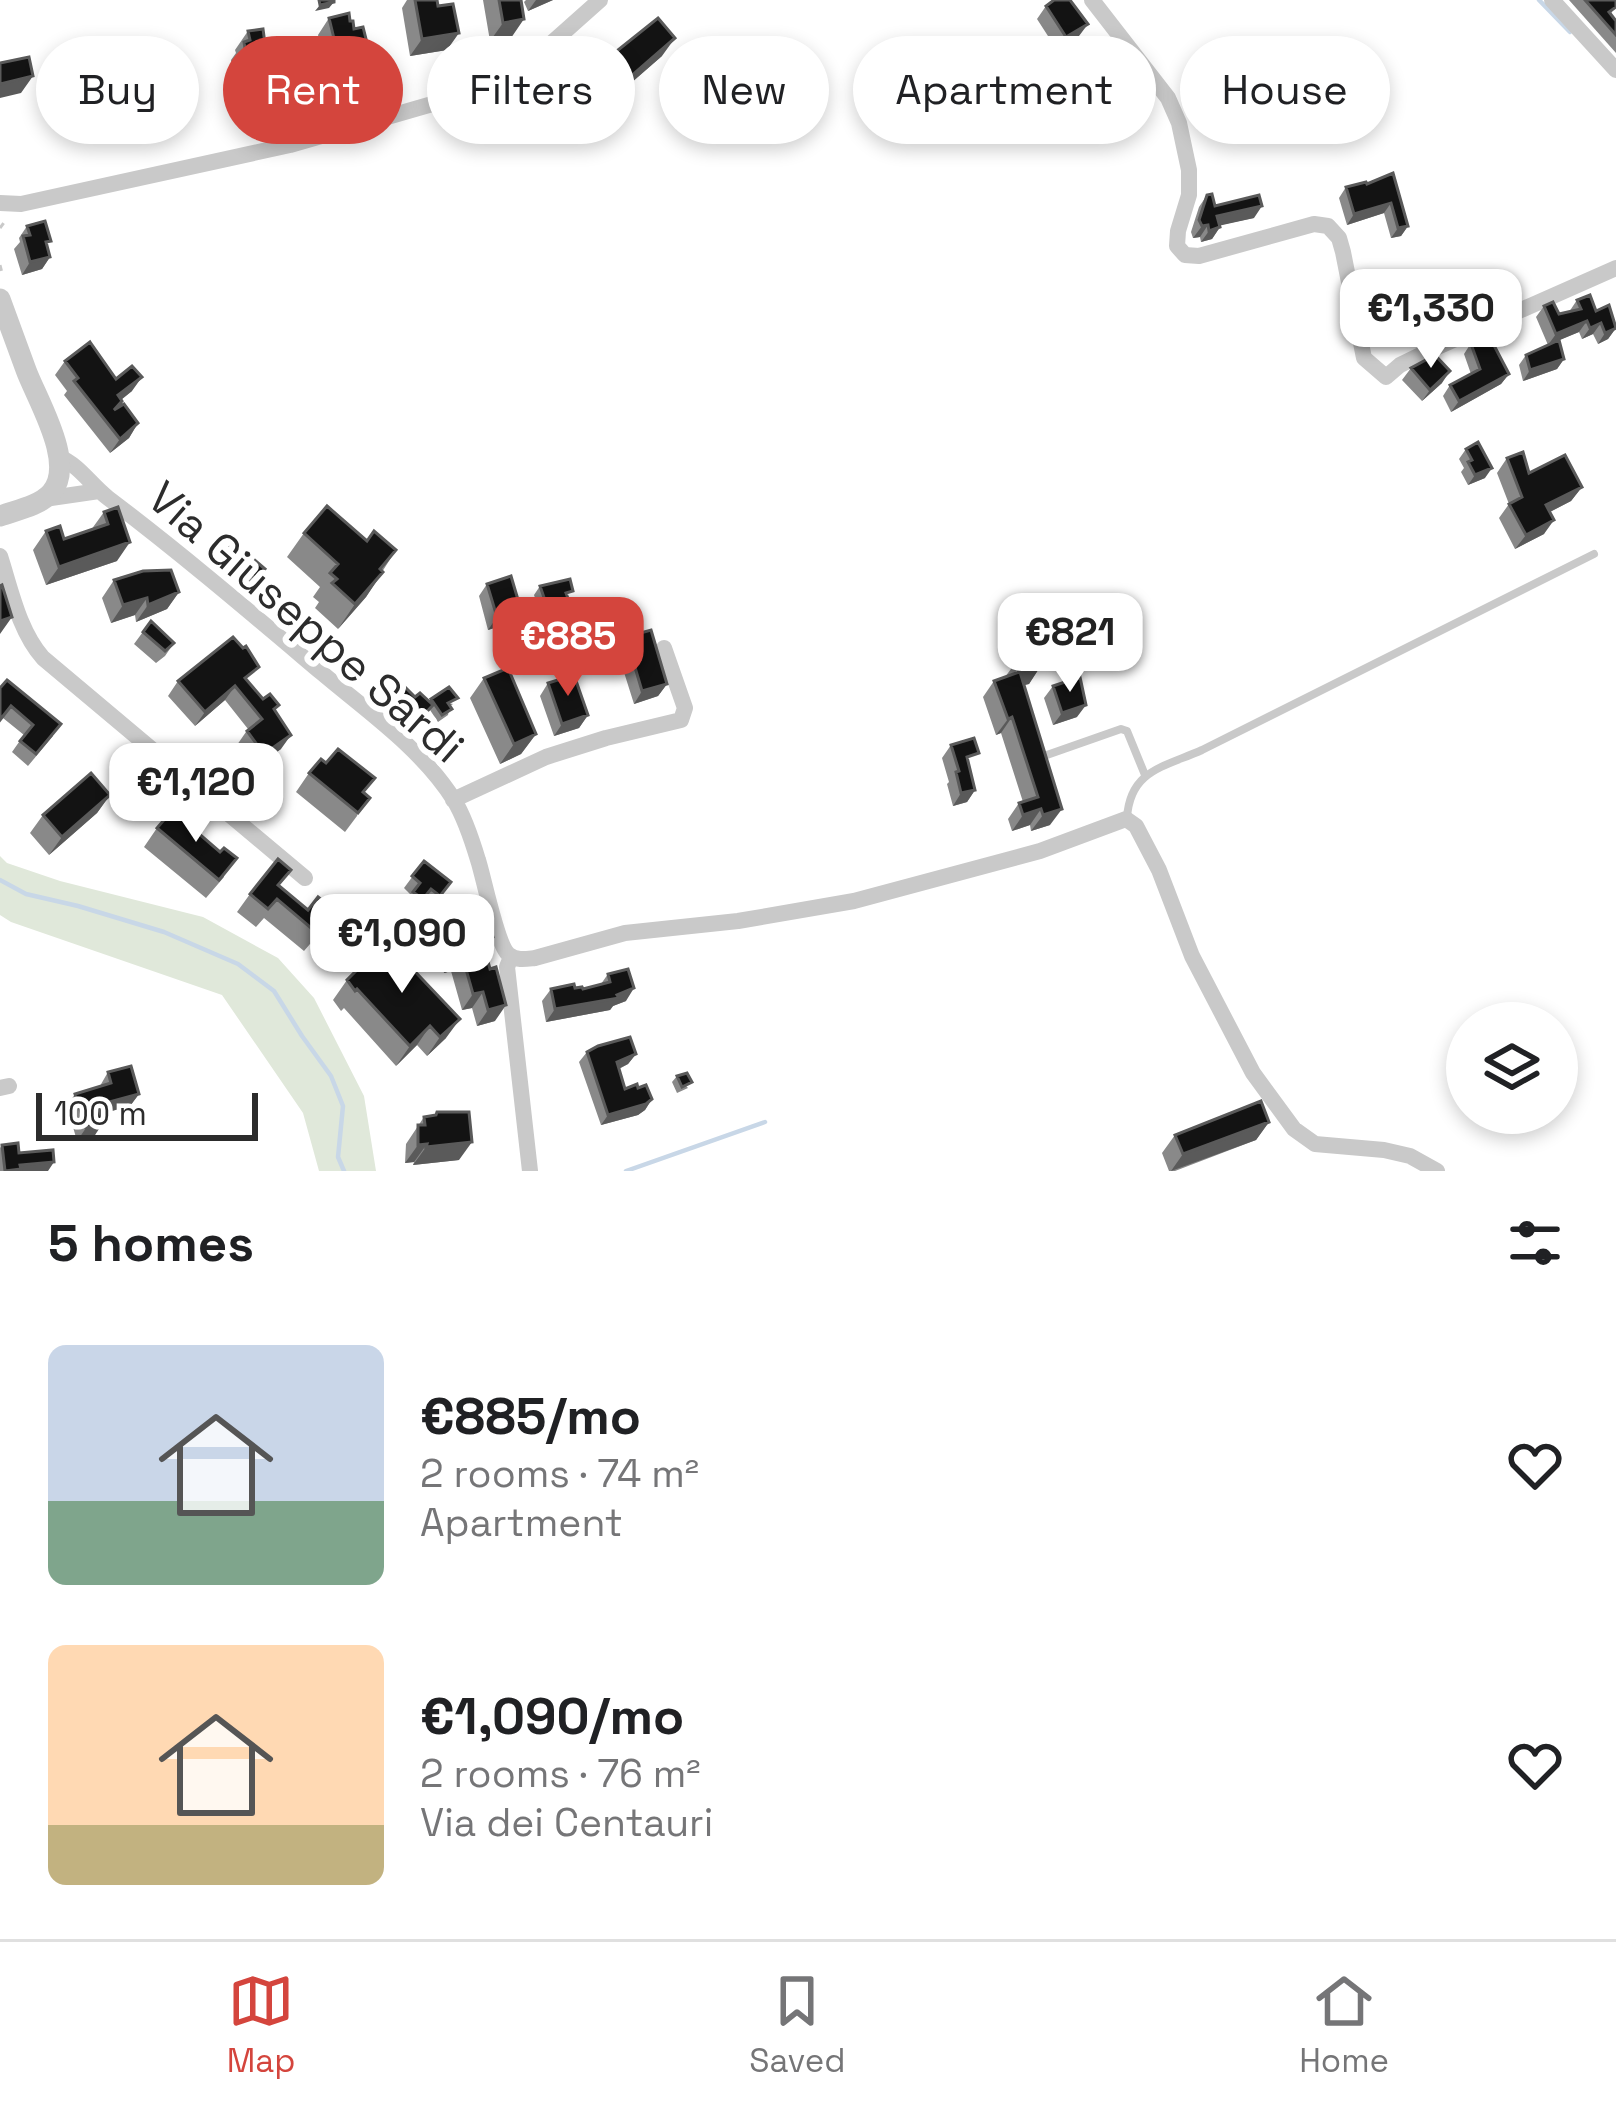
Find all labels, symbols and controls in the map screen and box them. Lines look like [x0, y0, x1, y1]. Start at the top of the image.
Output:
chip: Buy [36, 36, 199, 144]
chip: Rent [223, 36, 403, 144]
chip: Filters [427, 36, 635, 144]
chip: New [659, 36, 829, 144]
chip: Apartment [853, 36, 1156, 144]
chip: House [1180, 36, 1390, 144]
pin: €1,330 [1333, 269, 1529, 371]
text: €1,330 [1367, 283, 1495, 332]
street label: Via Giuseppe Sardi [136, 469, 476, 775]
pin: €821 [999, 593, 1141, 695]
pin: €885 [497, 597, 639, 699]
text: €821 [1025, 607, 1115, 656]
text: €885 [520, 611, 616, 660]
pin: €1,120 [98, 743, 294, 845]
text: €1,120 [136, 757, 256, 806]
pin: €1,090 [304, 894, 500, 996]
text: €1,090 [337, 908, 467, 957]
map controls [1446, 1002, 1578, 1134]
button: layers [1446, 1002, 1578, 1134]
scale bar [36, 1087, 258, 1140]
text: 100 m [54, 1093, 147, 1135]
icon: filters [1502, 1210, 1568, 1276]
text: 5 homes [48, 1211, 254, 1276]
text: €885/mo [420, 1384, 641, 1449]
icon: home [144, 1393, 288, 1537]
icon: heart [1502, 1432, 1568, 1498]
text: 2 rooms · 74 m² [420, 1449, 699, 1498]
text: Apartment [420, 1498, 623, 1547]
text: €1,090/mo [420, 1684, 684, 1749]
icon: home [144, 1693, 288, 1837]
icon: heart [1502, 1732, 1568, 1798]
text: 2 rooms · 76 m² [420, 1749, 701, 1798]
text: Via dei Centauri [420, 1798, 713, 1847]
tab: Map [227, 1968, 296, 2082]
tab: Saved [749, 1968, 846, 2082]
tab: Home [1299, 1968, 1389, 2082]

